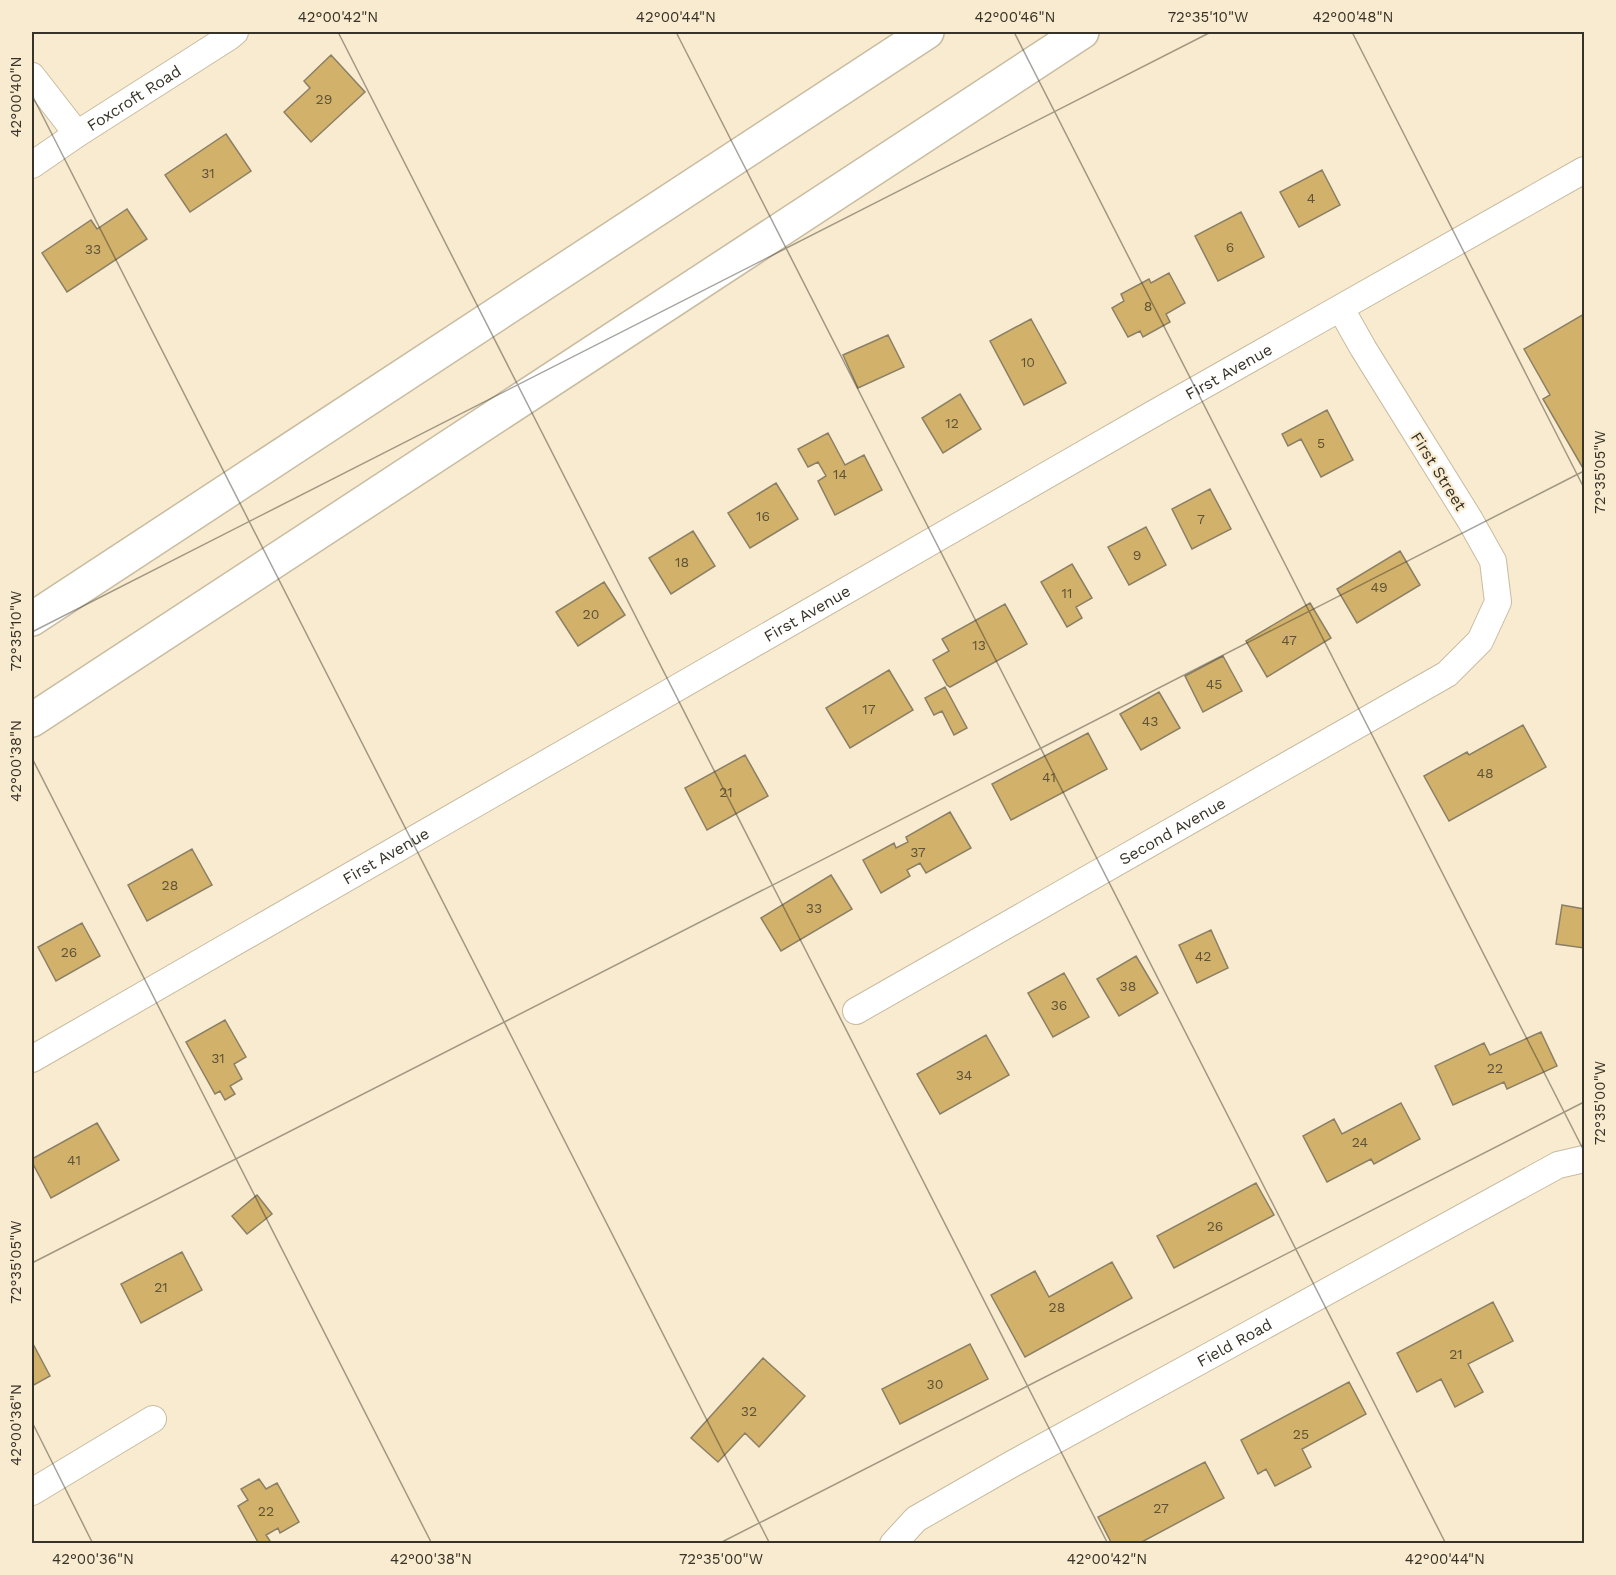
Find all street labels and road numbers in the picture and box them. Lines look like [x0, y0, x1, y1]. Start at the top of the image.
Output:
street label: Foxcroft Road [83, 61, 185, 135]
street label: First Avenue [1182, 340, 1275, 404]
street label: First Street [1407, 429, 1470, 514]
street label: First Avenue [760, 581, 854, 646]
street label: Second Avenue [1116, 793, 1229, 869]
street label: First Avenue [339, 824, 433, 888]
street label: Field Road [1194, 1315, 1275, 1371]

